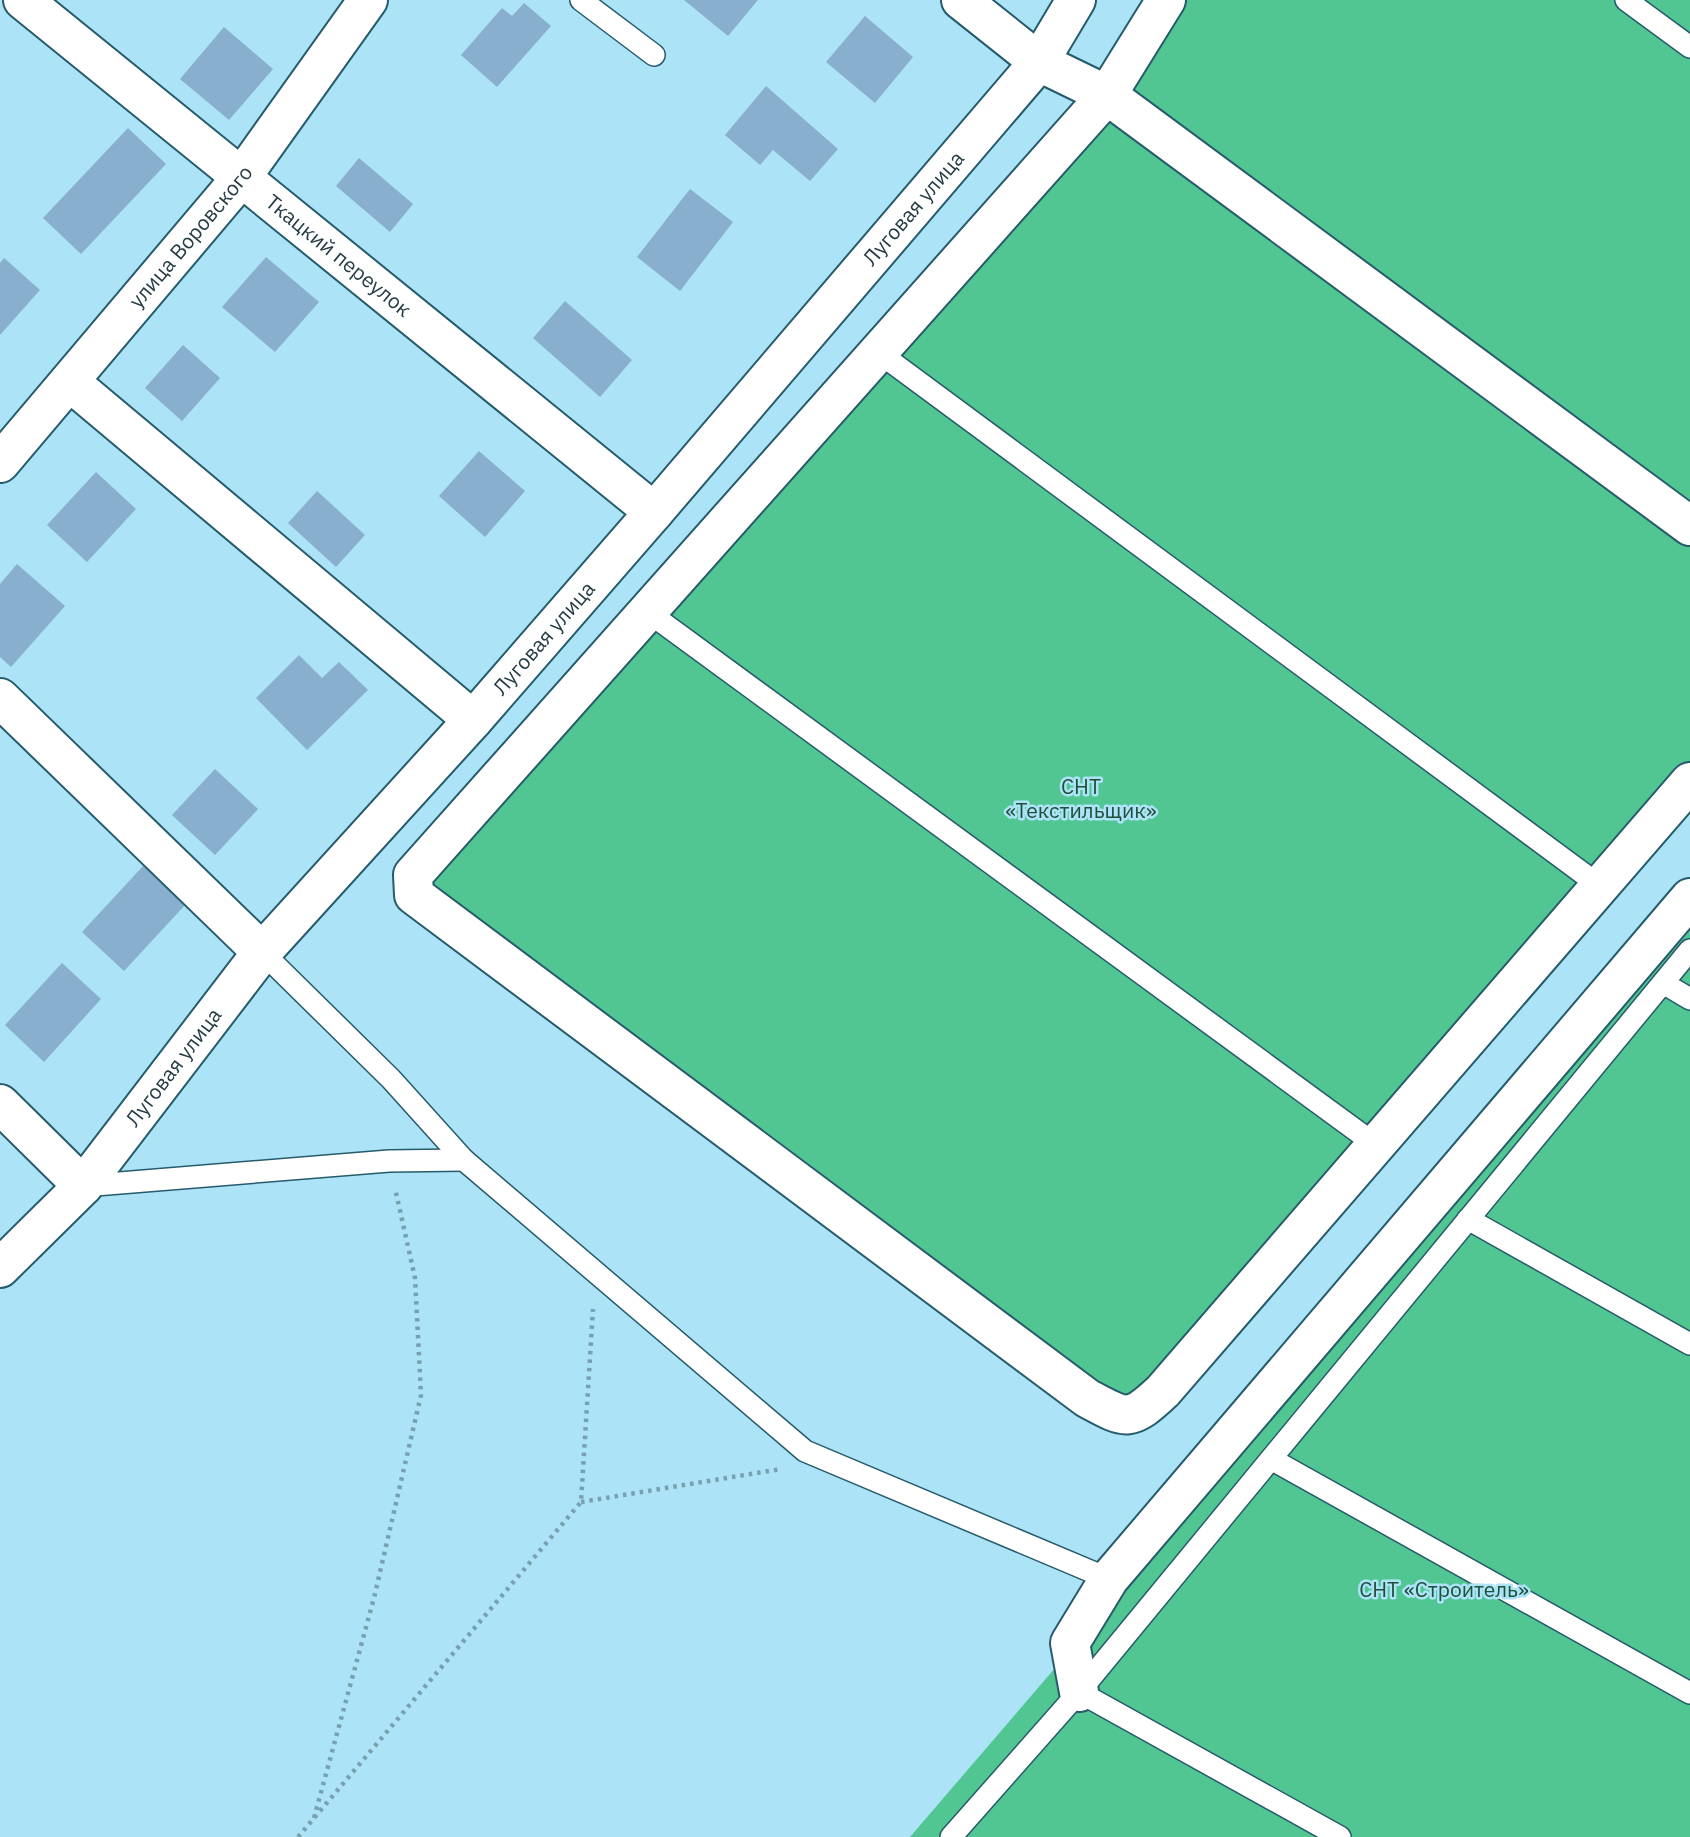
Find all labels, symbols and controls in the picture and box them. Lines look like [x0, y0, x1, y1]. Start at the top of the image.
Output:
street label: Луговая улица [856, 145, 970, 271]
street label: улица Воровского [122, 160, 259, 313]
street label: Ткацкий переулок [260, 187, 418, 323]
street label: Луговая улица [486, 575, 601, 701]
park label: СНТ «Текстильщик» [1005, 772, 1157, 824]
street label: Луговая улица [118, 1002, 227, 1132]
park label: СНТ «Строитель» [1359, 1575, 1529, 1603]

